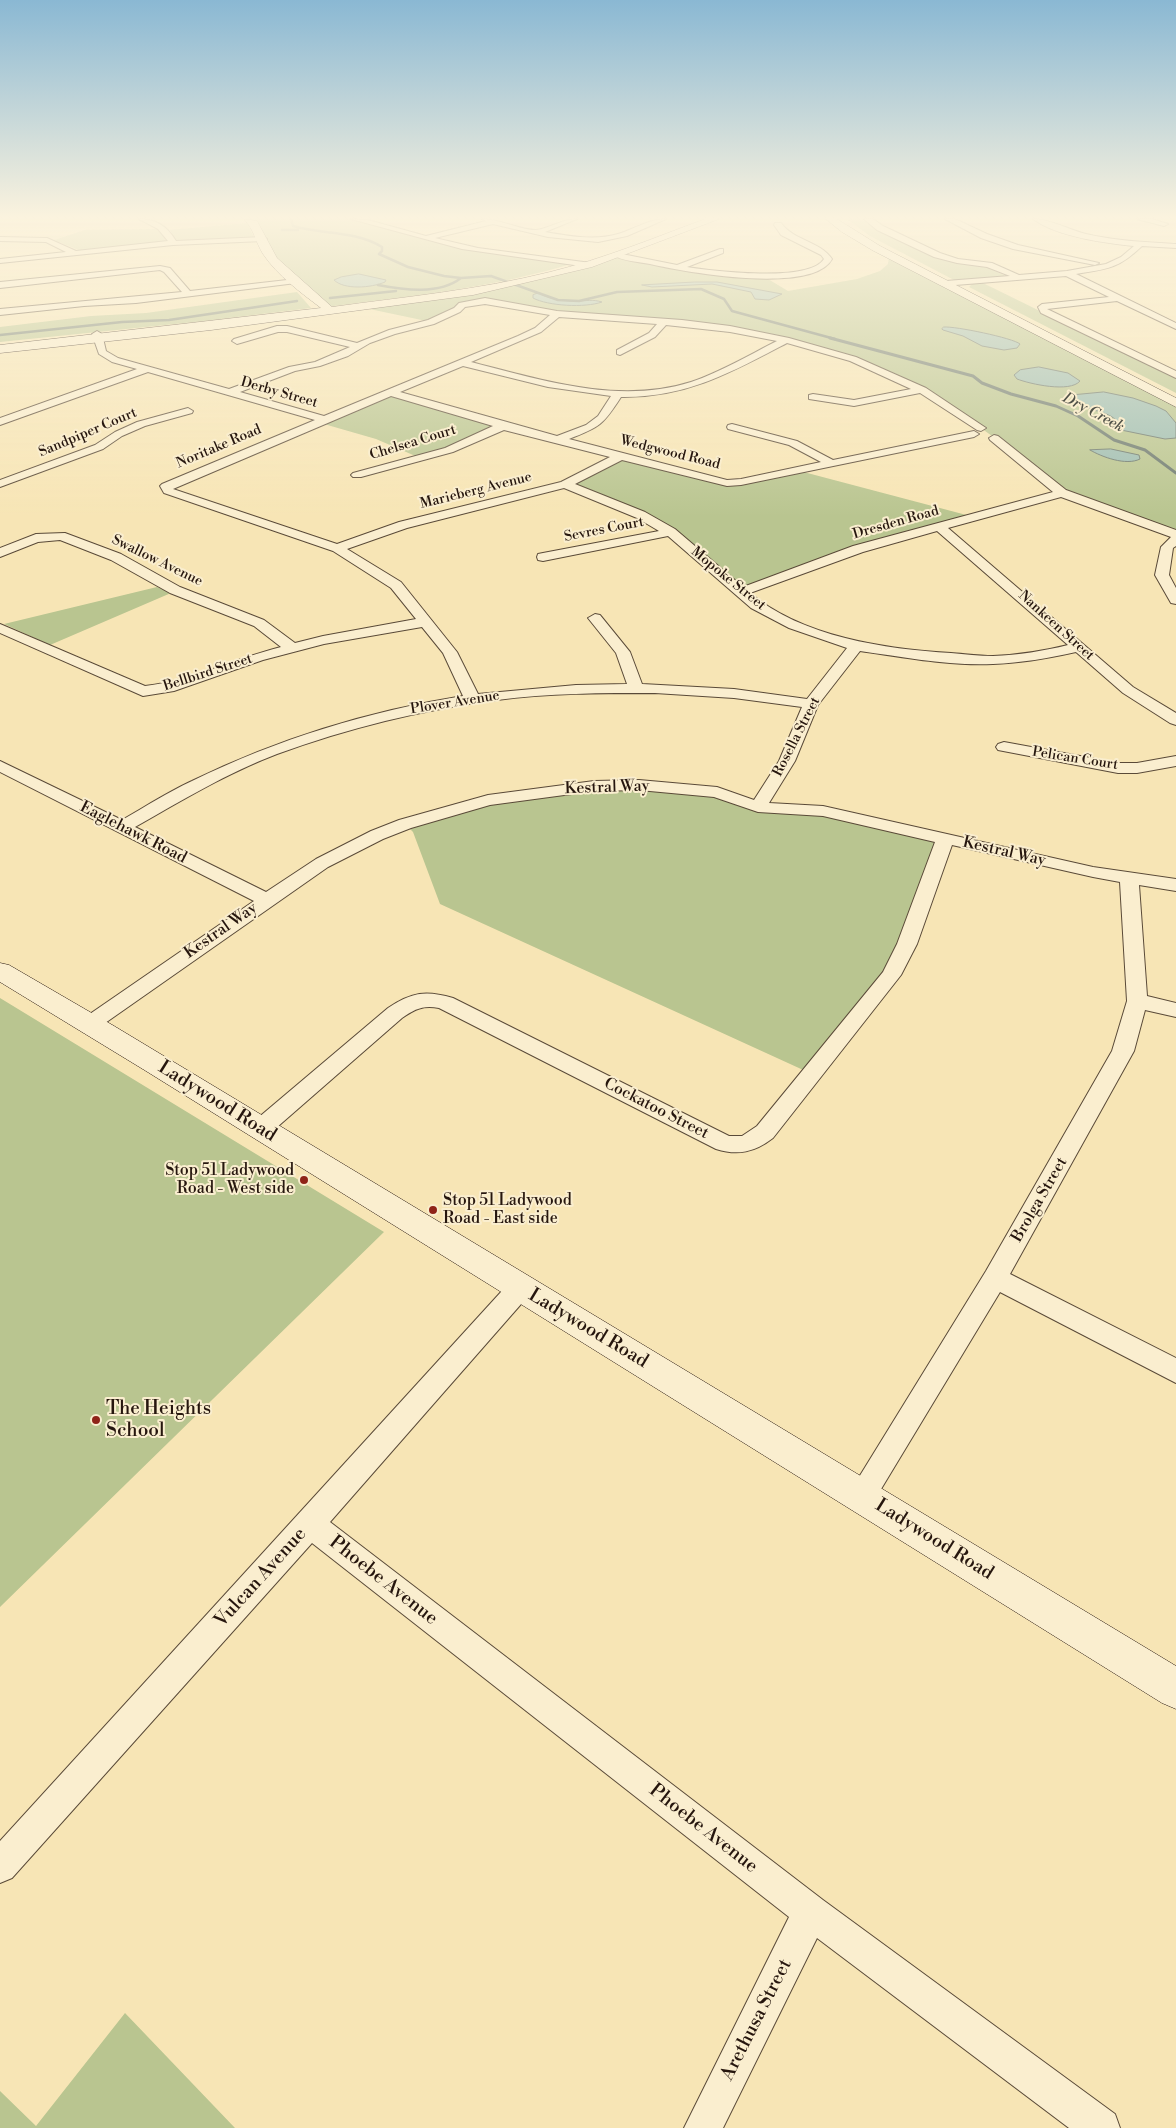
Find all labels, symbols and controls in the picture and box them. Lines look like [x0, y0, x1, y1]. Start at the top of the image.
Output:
street label: Derby Street [239, 374, 319, 412]
water label: Dry Creek [1059, 389, 1127, 437]
street label: Sandpiper Court [36, 405, 140, 461]
street label: Noritake Road [174, 422, 264, 472]
street label: Chelsea Court [368, 422, 458, 464]
street label: Wedgwood Road [618, 432, 722, 474]
street label: Marieberg Avenue [418, 469, 534, 513]
street label: Dresden Road [851, 503, 941, 543]
street label: Sevres Court [563, 514, 645, 546]
street label: Swallow Avenue [109, 532, 205, 590]
street label: Mopoke Street [687, 544, 769, 614]
street label: Nankeen Street [1015, 588, 1097, 664]
street label: Bellbird Street [161, 651, 255, 695]
street label: Plover Avenue [409, 688, 501, 718]
street label: Rosella Street [770, 694, 824, 780]
street label: Pelican Court [1031, 744, 1119, 774]
street label: Kestral Way [564, 777, 650, 799]
street label: Eaglehawk Road [76, 798, 190, 868]
street label: Kestral Way [961, 833, 1047, 871]
street label: Kestral Way [181, 899, 261, 963]
street label: Ladywood Road [154, 1056, 280, 1148]
street label: Cockatoo Street [600, 1074, 712, 1144]
street label: Brolga Street [1008, 1154, 1072, 1246]
place label: Stop 51 Ladywood Road - West side [165, 1161, 294, 1199]
marker: Stop 51 Ladywood Road - West side [298, 1174, 310, 1186]
place label: Stop 51 Ladywood Road - East side [443, 1191, 572, 1229]
marker: Stop 51 Ladywood Road - East side [427, 1204, 439, 1216]
street label: Ladywood Road [524, 1284, 652, 1374]
place label: The Heights School [106, 1398, 211, 1442]
marker: The Heights School [90, 1414, 102, 1426]
street label: Ladywood Road [871, 1494, 997, 1586]
street label: Vulcan Avenue [210, 1524, 312, 1632]
street label: Phoebe Avenue [324, 1532, 442, 1630]
street label: Phoebe Avenue [644, 1780, 762, 1878]
street label: Arethusa Street [717, 1955, 797, 2085]

